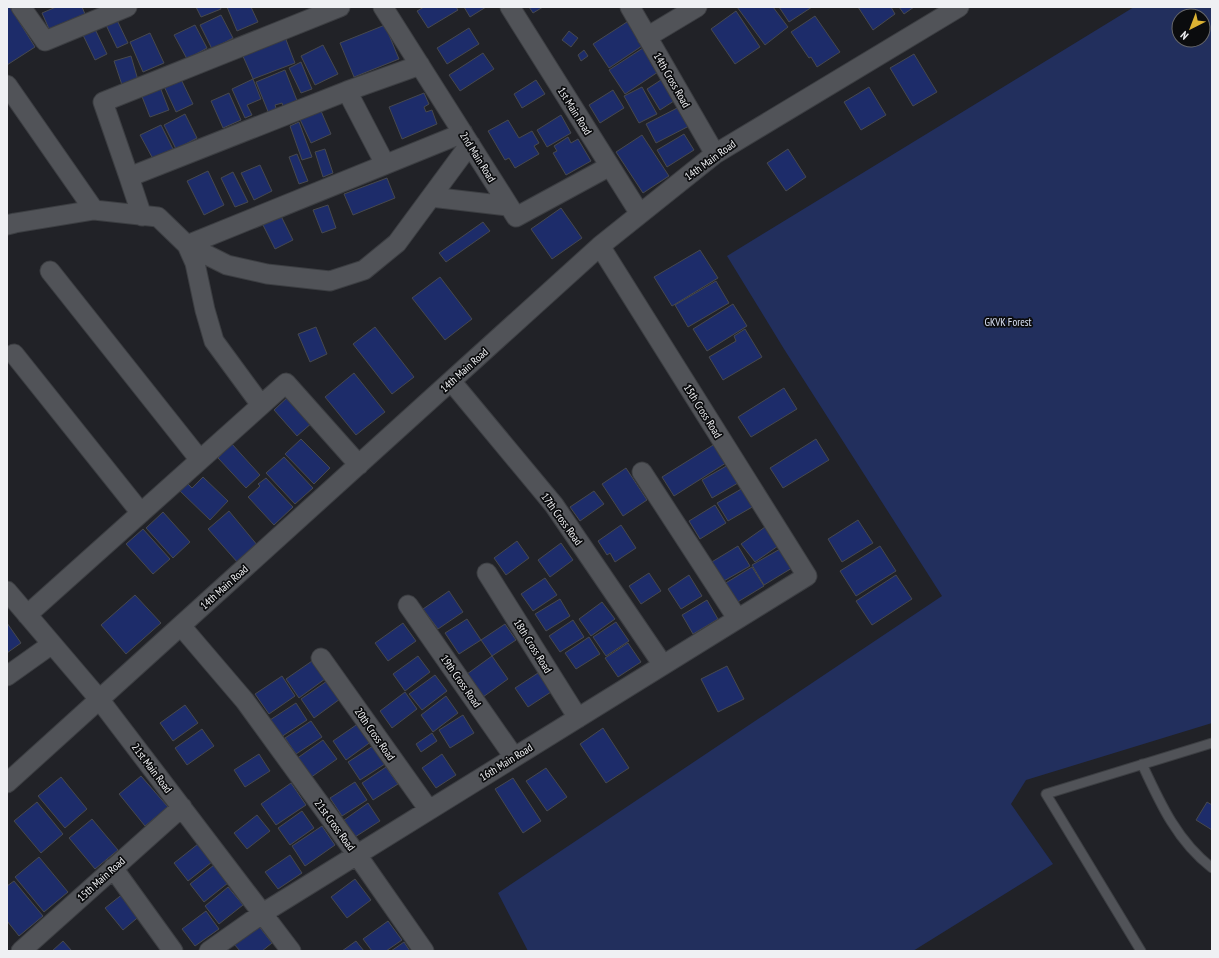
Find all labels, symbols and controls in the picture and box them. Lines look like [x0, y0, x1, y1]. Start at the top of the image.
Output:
north arrow [1171, 8, 1211, 48]
text: N [1177, 28, 1191, 43]
street label: 14th Cross Road [651, 50, 694, 110]
street label: 1st Main Road [555, 84, 595, 138]
street label: 2nd Main Road [457, 129, 499, 185]
street label: 14th Main Road [682, 137, 738, 183]
park label: GKVK Forest [985, 315, 1031, 329]
street label: 14th Main Road [437, 345, 491, 395]
street label: 15th Cross Road [681, 381, 725, 441]
street label: 17th Cross Road [538, 490, 586, 548]
street label: 14th Main Road [197, 562, 251, 612]
street label: 18th Cross Road [511, 616, 555, 676]
street label: 19th Cross Road [438, 652, 484, 710]
street label: 20th Cross Road [352, 705, 398, 763]
street label: 21st Main Road [129, 740, 175, 796]
street label: 16th Main Road [477, 740, 535, 784]
street label: 21st Cross Road [312, 797, 358, 854]
street label: 15th Main Road [74, 854, 128, 904]

